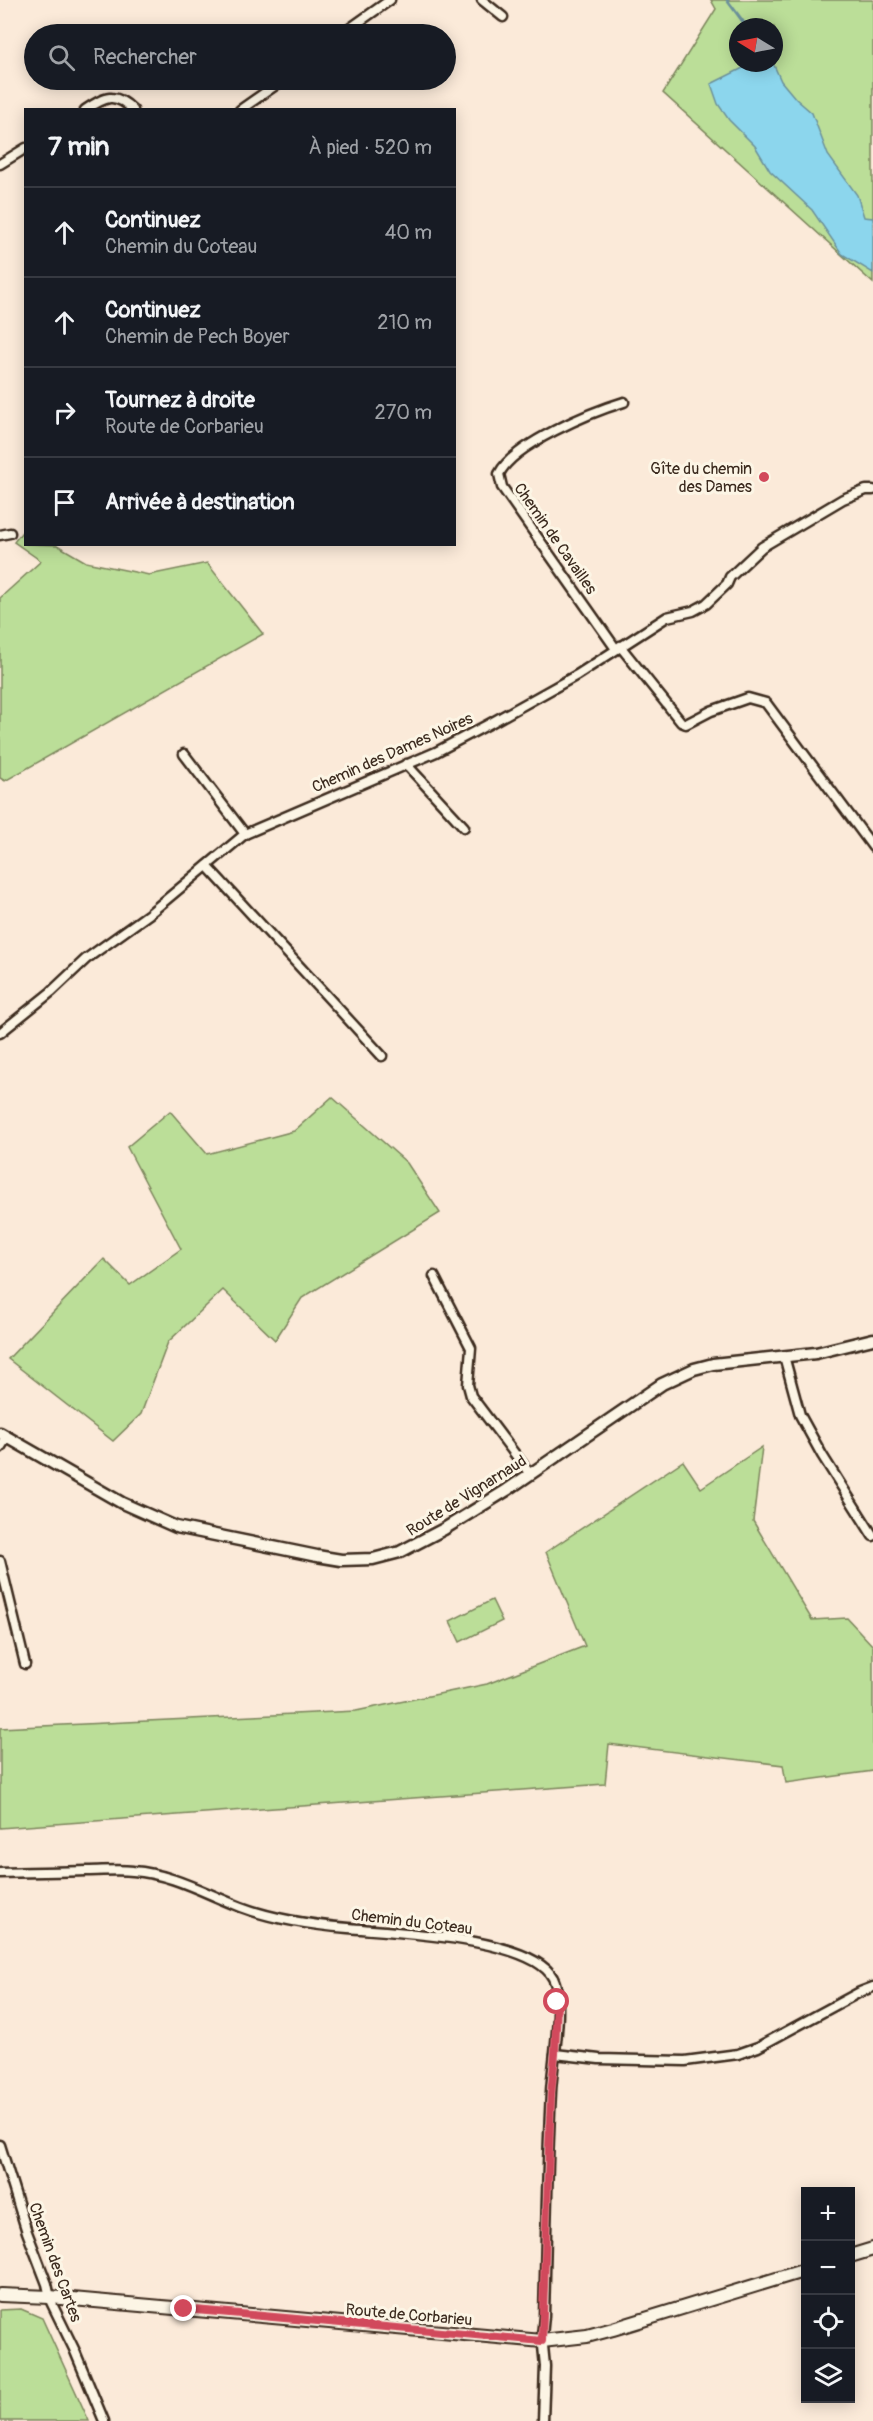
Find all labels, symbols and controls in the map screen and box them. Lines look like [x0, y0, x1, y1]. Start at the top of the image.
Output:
north arrow [729, 18, 783, 72]
search box [24, 24, 456, 90]
icon: search [45, 41, 78, 74]
text: Rechercher [93, 43, 197, 71]
text: 7 min [48, 131, 110, 163]
text: À pied · 520 m [309, 135, 432, 160]
text: Continuez [105, 206, 201, 234]
icon: ahead [48, 216, 81, 249]
text: 40 m [385, 220, 432, 245]
text: Chemin du Coteau [105, 234, 257, 259]
text: Continuez [105, 296, 201, 324]
icon: ahead [48, 306, 81, 339]
text: 210 m [377, 310, 432, 335]
text: Chemin de Pech Boyer [105, 324, 290, 349]
text: Tournez à droite [105, 386, 255, 414]
icon: right [48, 396, 81, 429]
text: 270 m [374, 400, 432, 425]
text: Route de Corbarieu [105, 414, 264, 439]
place label: Gîte du chemin des Dames [650, 459, 752, 497]
marker: Gîte du chemin des Dames [757, 470, 771, 484]
street label: Chemin de Cavailles [509, 479, 601, 598]
icon: arrive [48, 486, 81, 519]
text: Arrivée à destination [105, 488, 295, 516]
street label: Chemin des Dames Noires [309, 708, 476, 797]
street label: Route de Vignarnaud [403, 1451, 530, 1541]
street label: Chemin du Coteau [350, 1905, 474, 1939]
route start [543, 1988, 569, 2014]
map controls [801, 2187, 855, 2403]
button: + [801, 2187, 855, 2241]
street label: Chemin des Cartes [24, 2200, 86, 2325]
button: − [801, 2241, 855, 2295]
route end [170, 2295, 196, 2321]
button: locate [801, 2295, 855, 2349]
street label: Route de Corbarieu [345, 2299, 473, 2330]
button: layers [801, 2349, 855, 2403]

